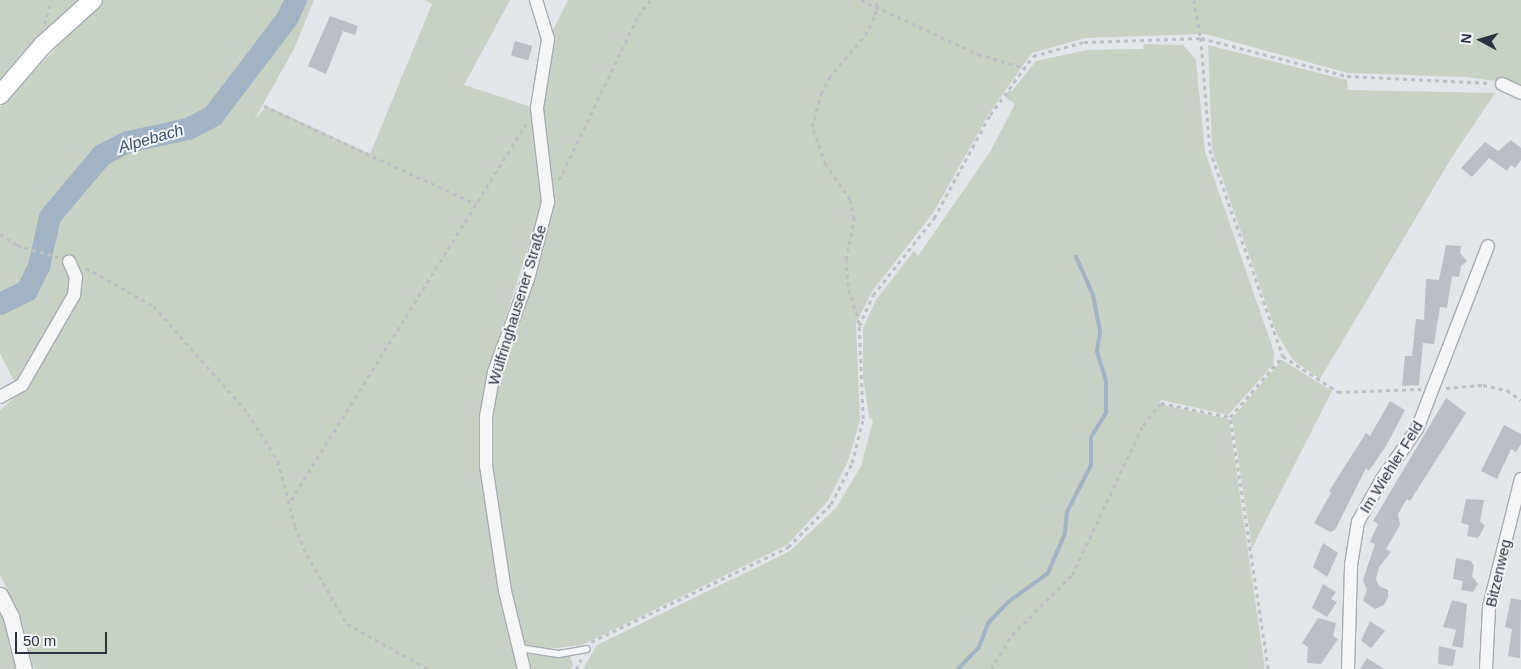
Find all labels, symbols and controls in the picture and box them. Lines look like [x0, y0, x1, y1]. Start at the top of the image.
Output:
north arrow [1456, 15, 1506, 65]
text: N [1458, 33, 1475, 44]
water label: Alpebach [116, 121, 186, 157]
street label: Wülfringhausener Straße [484, 223, 550, 387]
street label: Im Wiehler Feld [1356, 418, 1426, 516]
street label: Bitzenweg [1481, 537, 1515, 609]
scale bar [18, 622, 110, 654]
text: 50 m [23, 632, 56, 649]

